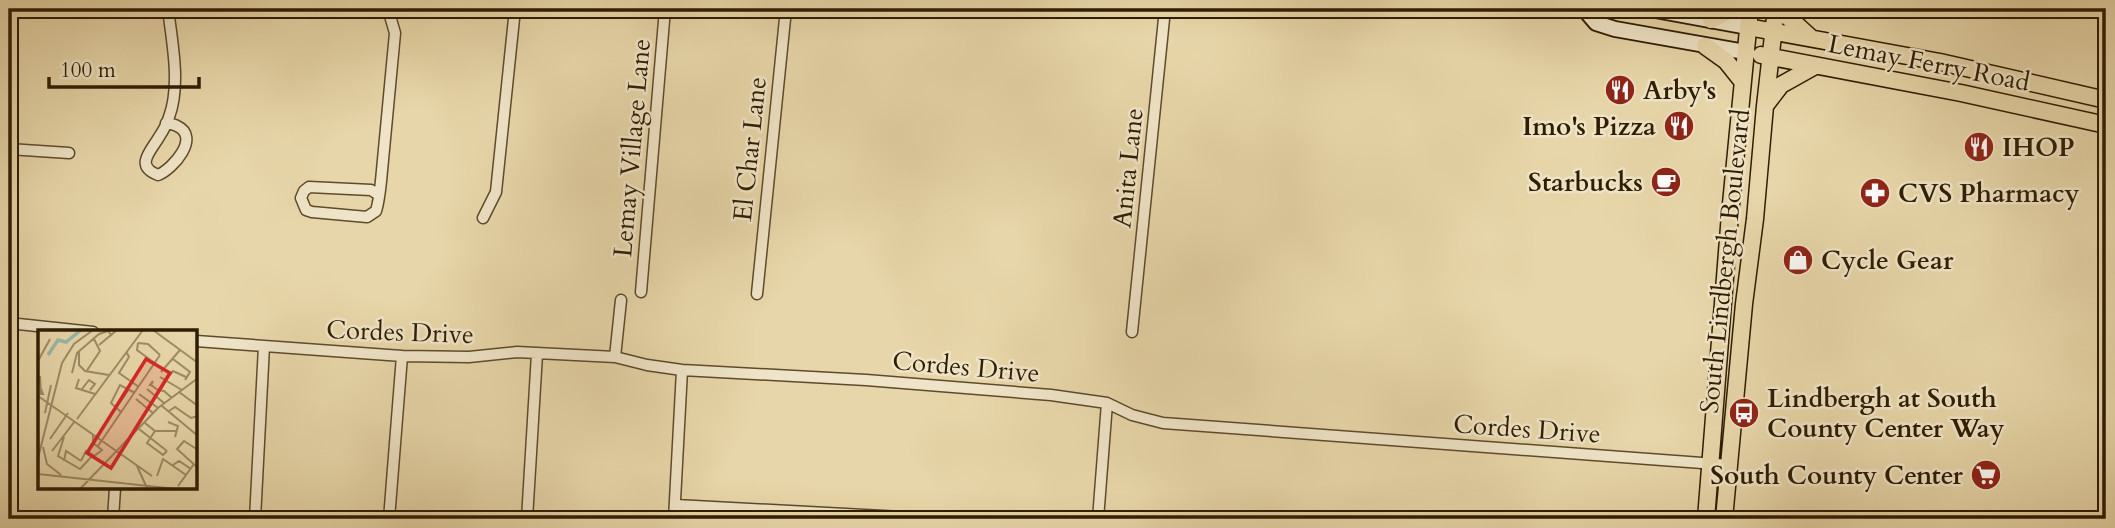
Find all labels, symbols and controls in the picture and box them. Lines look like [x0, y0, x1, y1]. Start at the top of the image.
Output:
street label: Lemay Ferry Road [1825, 26, 2033, 100]
street label: Lemay Village Lane [605, 37, 659, 259]
scale bar [49, 46, 200, 90]
text: 100 m [60, 56, 116, 85]
restaurant icon: Arby's [1603, 73, 1637, 107]
place label: Arby's [1643, 73, 1716, 108]
street label: El Char Lane [725, 75, 775, 223]
street label: Anita Lane [1104, 106, 1152, 230]
street label: South Lindbergh Boulevard [1692, 107, 1758, 415]
place label: Imo's Pizza [1522, 109, 1656, 144]
restaurant icon: Imo's Pizza [1662, 109, 1696, 143]
restaurant icon: IHOP [1962, 130, 1996, 164]
place label: IHOP [2002, 130, 2075, 165]
place label: Starbucks [1528, 165, 1643, 200]
cafe icon: Starbucks [1649, 165, 1683, 199]
pharmacy icon: CVS Pharmacy [1858, 176, 1892, 210]
place label: CVS Pharmacy [1898, 176, 2080, 211]
shop icon: Cycle Gear [1781, 243, 1815, 277]
place label: Cycle Gear [1821, 243, 1954, 278]
street label: Cordes Drive [326, 312, 474, 352]
inset map [38, 330, 198, 490]
street label: Cordes Drive [891, 343, 1041, 391]
place label: Lindbergh at South County Center Way [1767, 381, 2005, 446]
bus stop icon: Lindbergh at South County Center Way [1727, 396, 1761, 430]
street label: Cordes Drive [1452, 406, 1602, 452]
place label: South County Center [1710, 458, 1964, 493]
supermarket icon: South County Center [1969, 458, 2003, 492]

